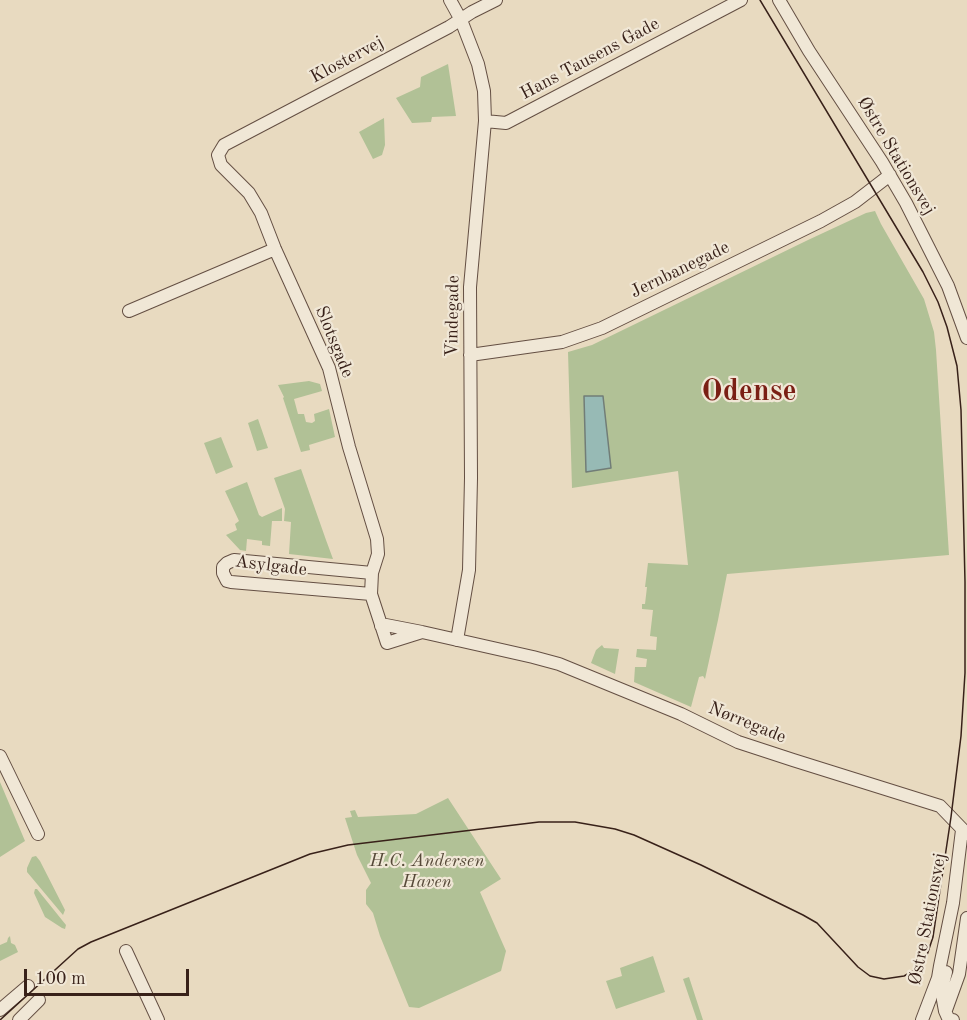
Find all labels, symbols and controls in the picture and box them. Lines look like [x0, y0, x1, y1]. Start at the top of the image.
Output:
street label: Hans Tausens Gade [517, 13, 663, 105]
street label: Klostervej [307, 32, 387, 88]
street label: Østre Stationsvej [852, 93, 940, 219]
street label: Jernbanegade [627, 237, 733, 303]
street label: Vindegade [441, 275, 465, 357]
street label: Slotsgade [310, 303, 358, 381]
district label: Odense [701, 374, 797, 410]
street label: Asylgade [234, 551, 308, 581]
street label: Nørregade [705, 698, 789, 748]
park label: H.C. Andersen Haven [370, 850, 484, 892]
street label: Østre Stationsvej [905, 851, 951, 987]
scale bar [27, 957, 192, 995]
text: 100 m [35, 970, 86, 988]

